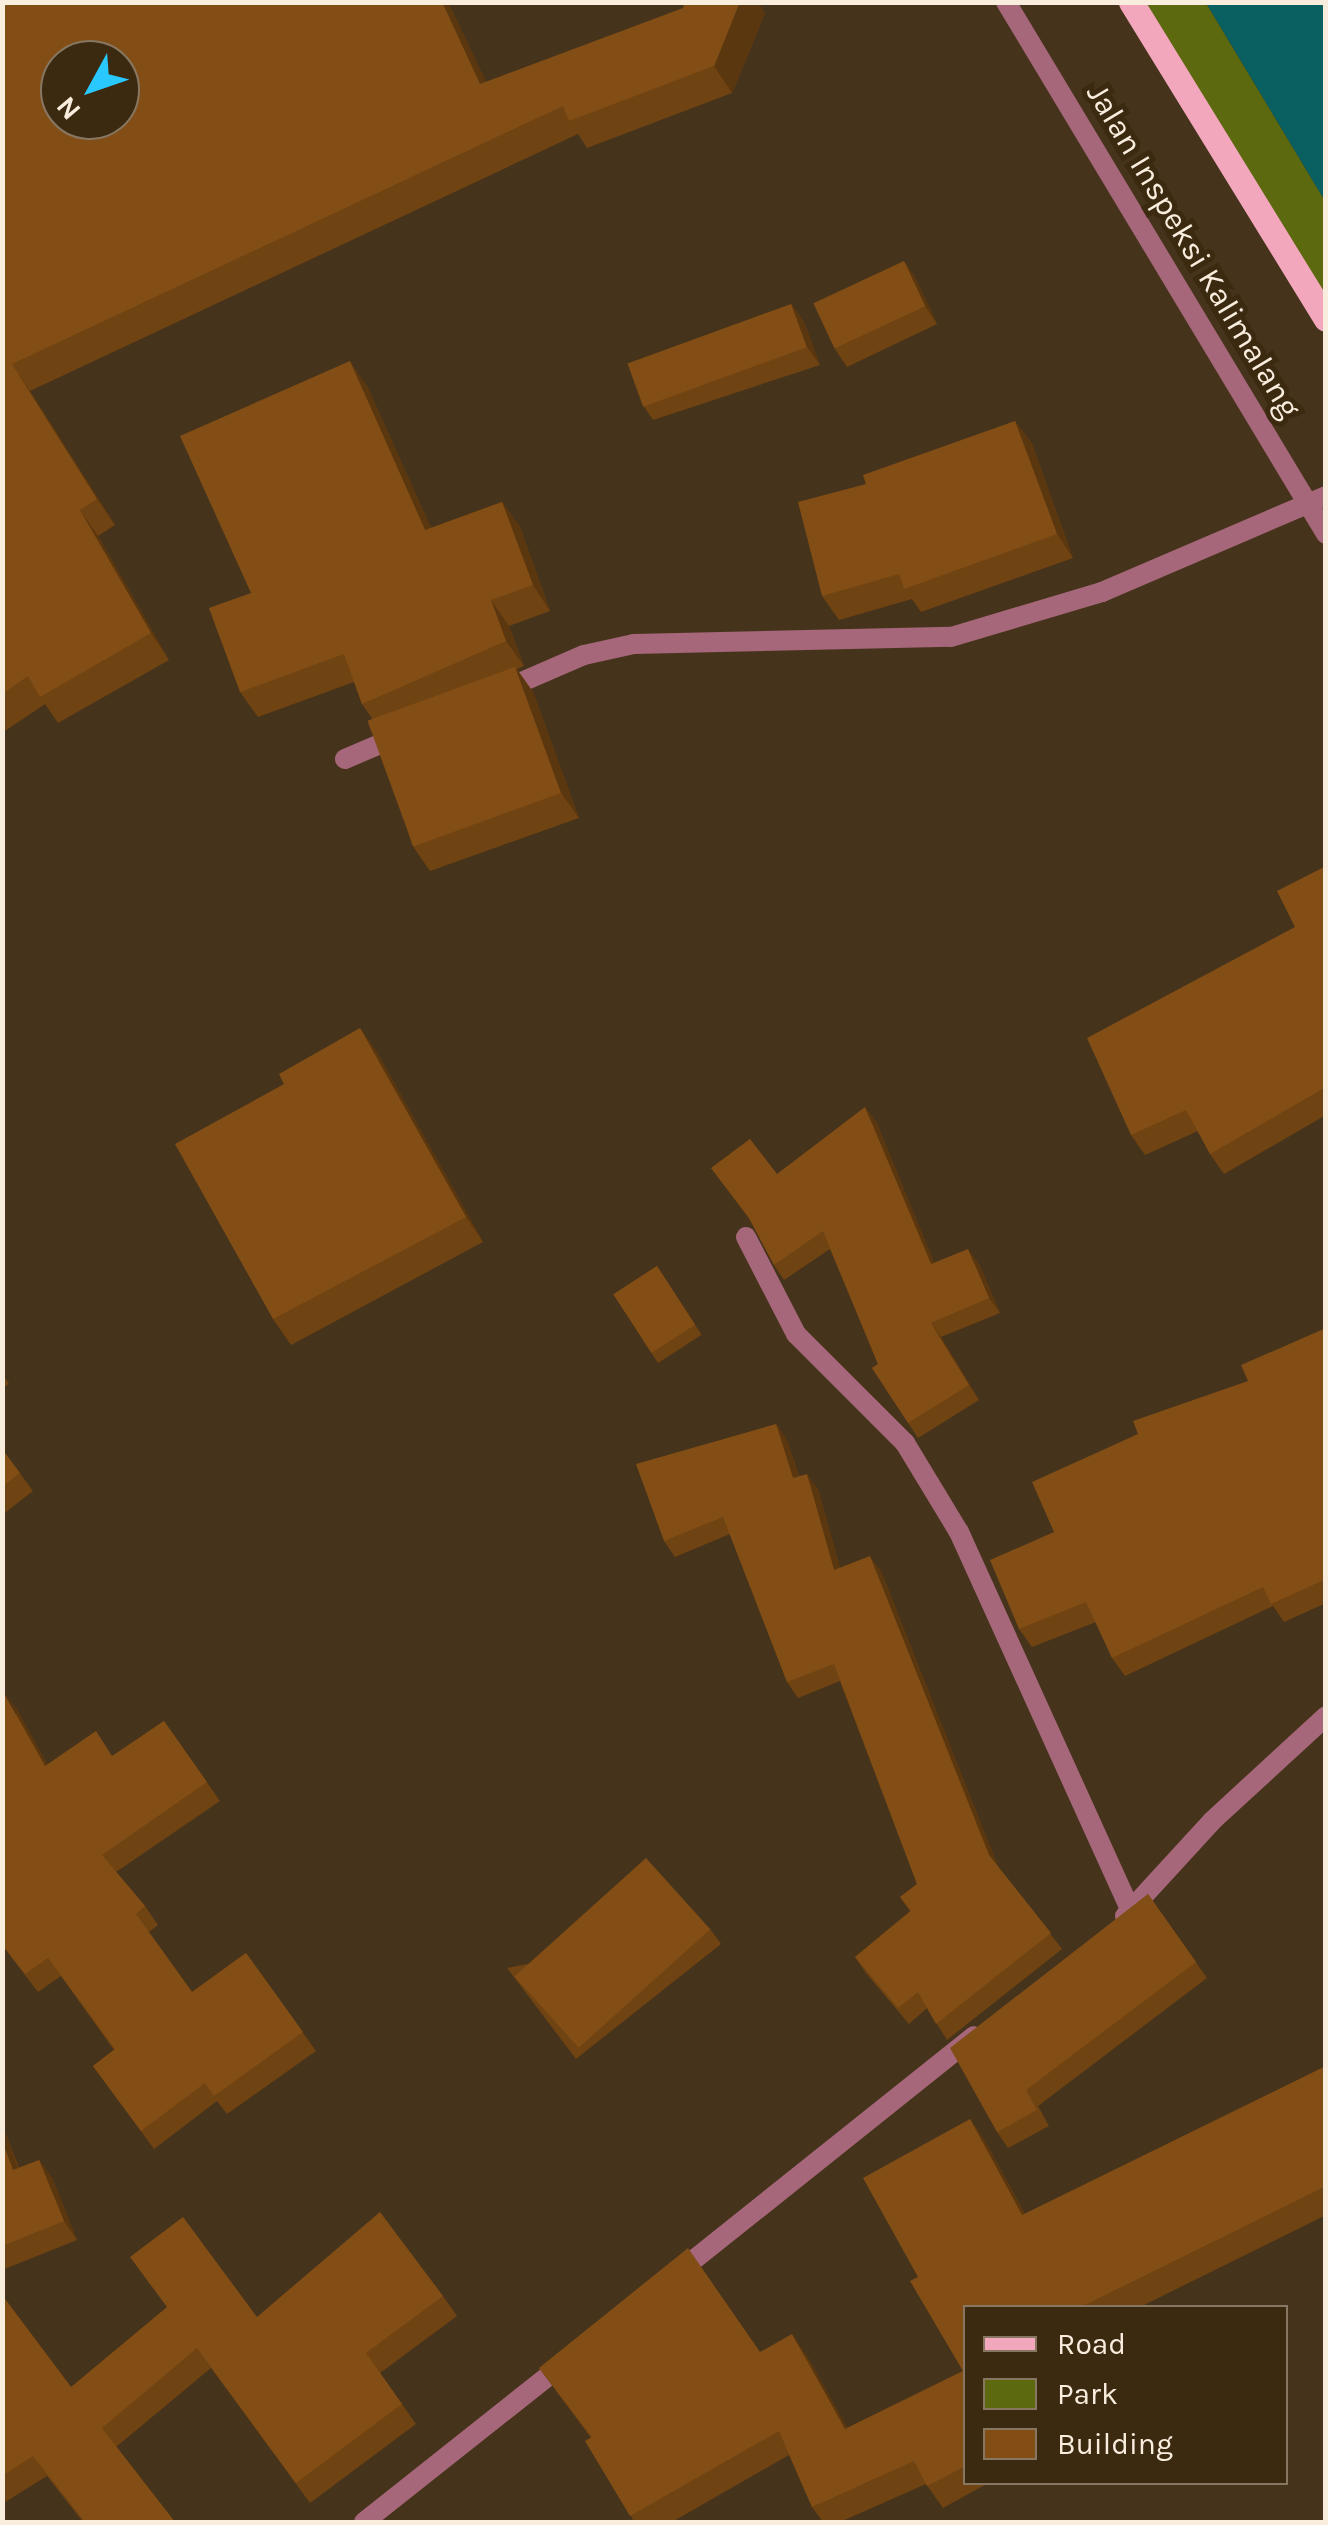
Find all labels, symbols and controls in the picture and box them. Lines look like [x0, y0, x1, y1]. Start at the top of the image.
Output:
north arrow [40, 40, 140, 140]
street label: Jalan Inspeksi Kalimalang [1078, 77, 1308, 425]
text: N [49, 90, 87, 127]
legend [963, 2305, 1288, 2485]
text: Road [1057, 2326, 1126, 2362]
text: Park [1057, 2376, 1118, 2412]
text: Building [1057, 2426, 1173, 2462]

